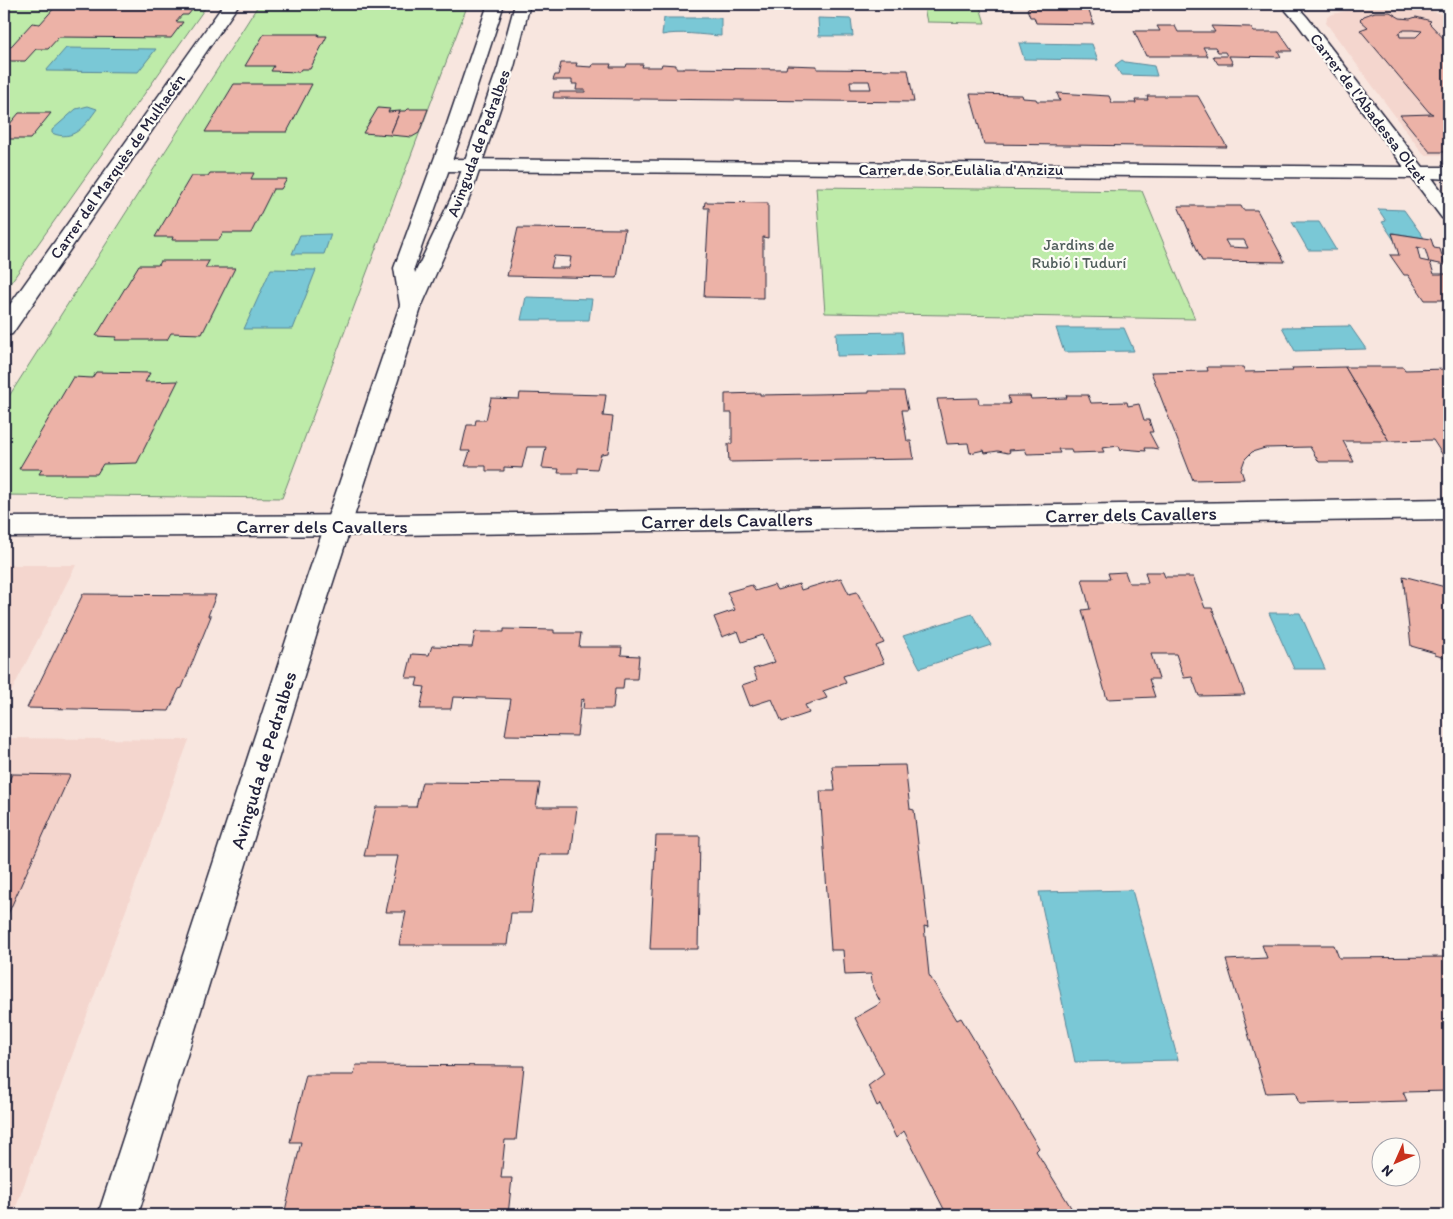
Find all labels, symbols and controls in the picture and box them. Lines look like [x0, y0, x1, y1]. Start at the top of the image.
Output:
street label: Carrer de l'Abadessa Olzet [1306, 30, 1431, 187]
street label: Avinguda de Pedralbes [443, 67, 514, 219]
street label: Carrer del Marquès de Mulhacén [46, 70, 189, 263]
street label: Carrer de Sor Eulàlia d'Anzizu [859, 160, 1064, 179]
park label: Jardins de Rubió i Tudurí [1032, 235, 1126, 272]
street label: Carrer dels Cavallers [1045, 502, 1217, 527]
street label: Carrer dels Cavallers [641, 508, 813, 533]
street label: Carrer dels Cavallers [236, 515, 408, 538]
street label: Avinguda de Pedralbes [226, 669, 301, 852]
north arrow [1370, 1136, 1420, 1186]
text: N [1378, 1161, 1397, 1180]

